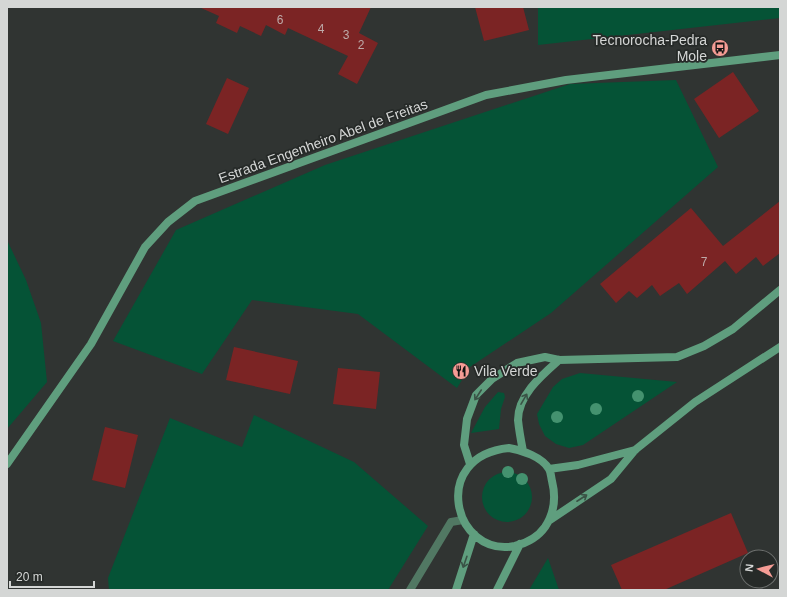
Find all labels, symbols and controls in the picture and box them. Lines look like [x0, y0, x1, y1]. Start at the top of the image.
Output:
house number: 6 [277, 13, 284, 27]
house number: 4 [318, 22, 325, 36]
house number: 3 [343, 28, 350, 42]
place label: Tecnorocha-Pedra Mole [593, 32, 707, 64]
house number: 2 [358, 38, 365, 52]
bus stop icon: Tecnorocha-Pedra Mole [710, 38, 730, 58]
street label: Estrada Engenheiro Abel de Freitas [216, 96, 430, 186]
house number: 7 [701, 255, 708, 269]
restaurant icon: Vila Verde [451, 361, 471, 381]
place label: Vila Verde [474, 363, 538, 379]
one-way arrow [473, 390, 482, 401]
one-way arrow [521, 393, 529, 405]
one-way arrow [576, 493, 588, 501]
north arrow [739, 549, 779, 589]
one-way arrow [461, 556, 468, 569]
scale bar [10, 563, 94, 589]
text: N [743, 563, 756, 572]
text: 20 m [16, 570, 43, 584]

